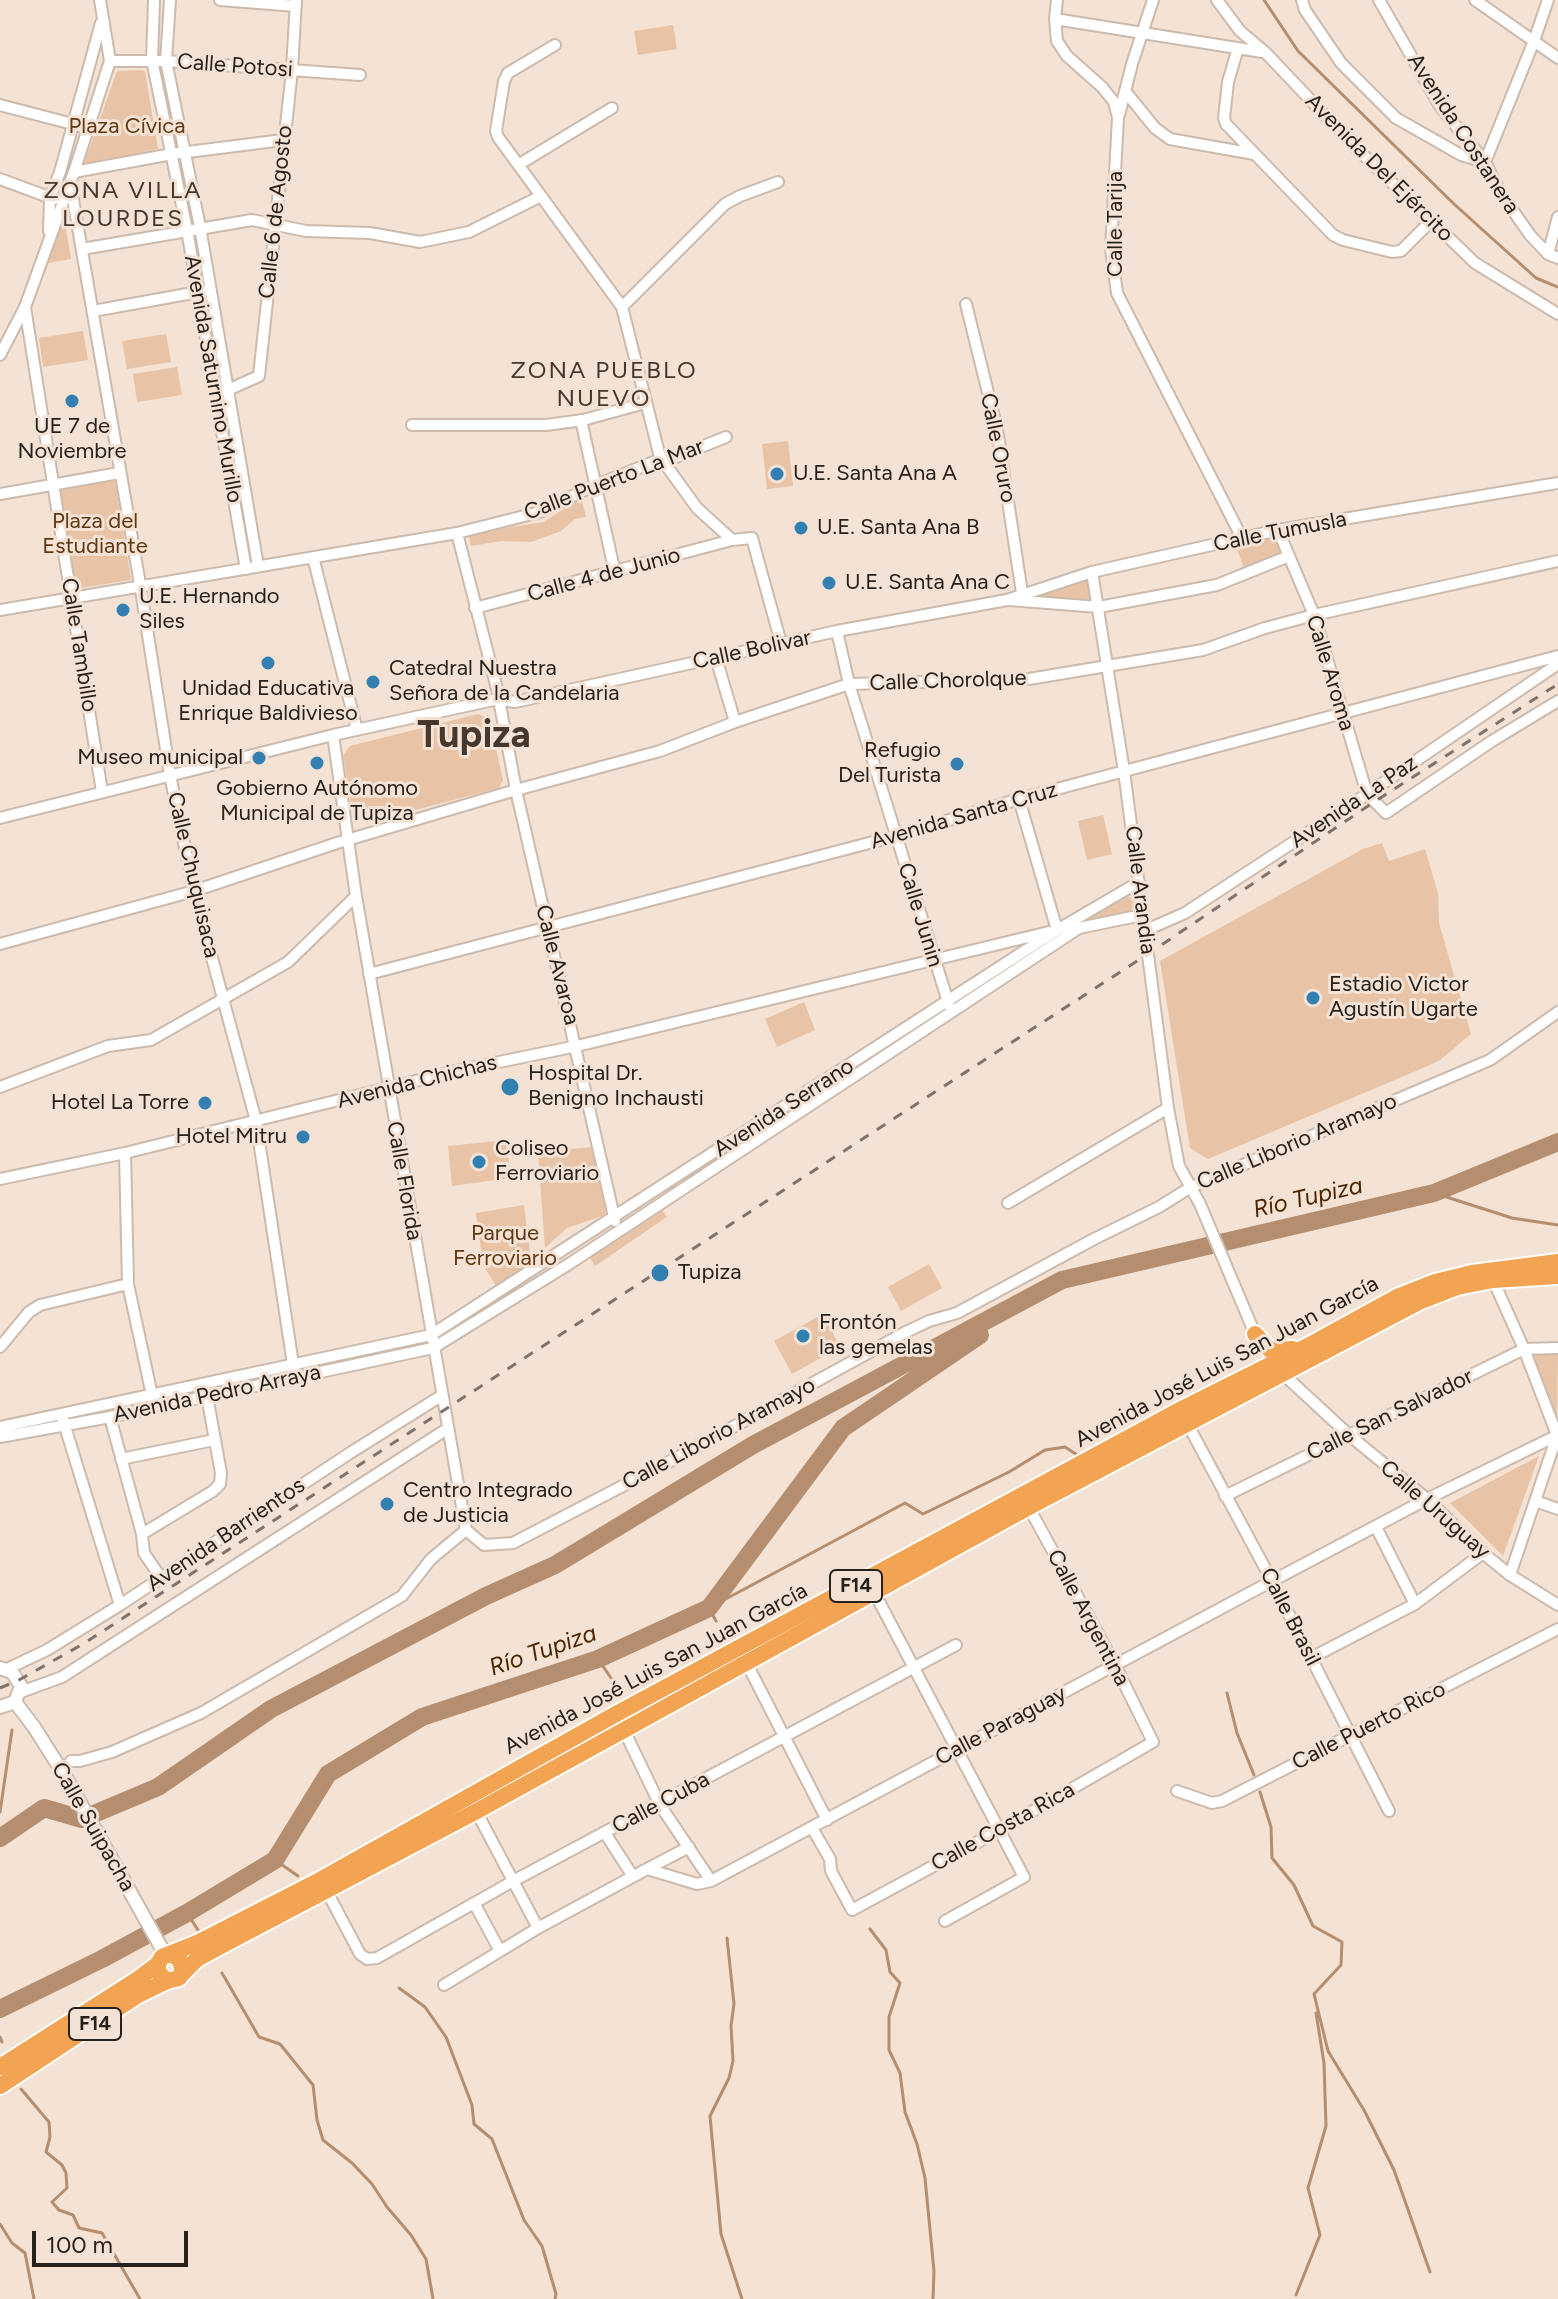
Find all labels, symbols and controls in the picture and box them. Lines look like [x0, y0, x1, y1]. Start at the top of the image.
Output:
street label: Calle Potosi [176, 49, 294, 83]
street label: Avenida Costanera [1401, 49, 1525, 219]
street label: Avenida Del Ejército [1299, 88, 1459, 248]
park label: Plaza Cívica [69, 114, 185, 140]
street label: Calle 6 de Agosto [254, 124, 298, 300]
street label: Calle Tarija [1103, 171, 1129, 277]
district label: ZONA VILLA LOURDES [43, 177, 203, 233]
street label: Avenida Saturnino Murillo [178, 253, 248, 505]
district label: ZONA PUEBLO NUEVO [510, 357, 698, 413]
street label: Calle Oruro [974, 391, 1022, 505]
marker: UE 7 de Noviembre [63, 392, 81, 410]
place label: UE 7 de Noviembre [17, 414, 127, 466]
street label: Calle Puerto La Mar [520, 434, 708, 526]
place label: U.E. Santa Ana A [793, 461, 957, 487]
marker: U.E. Santa Ana A [768, 465, 786, 483]
street label: Calle Tumusla [1211, 506, 1349, 558]
park label: Plaza del Estudiante [42, 509, 148, 560]
place label: U.E. Santa Ana B [817, 515, 979, 541]
marker: U.E. Santa Ana B [792, 519, 810, 537]
street label: Calle 4 de Junio [525, 542, 683, 608]
place label: U.E. Santa Ana C [845, 570, 1010, 596]
marker: U.E. Santa Ana C [820, 574, 838, 592]
street label: Calle Tambillo [55, 576, 103, 714]
place label: U.E. Hernando Siles [139, 584, 280, 636]
marker: U.E. Hernando Siles [114, 601, 132, 619]
street label: Calle Aroma [1300, 612, 1360, 734]
street label: Calle Bolivar [690, 625, 814, 675]
marker: Unidad Educativa Enrique Baldivieso [259, 654, 277, 672]
place label: Catedral Nuestra Señora de la Candelaria [389, 656, 620, 708]
street label: Calle Chorolque [869, 665, 1027, 697]
marker: Catedral Nuestra Señora de la Candelaria [364, 673, 382, 691]
place label: Unidad Educativa Enrique Baldivieso [178, 676, 358, 728]
district label: Tupiza [417, 713, 531, 759]
place label: Refugio Del Turista [838, 738, 941, 790]
place label: Museo municipal [77, 745, 243, 771]
marker: Museo municipal [250, 749, 268, 767]
street label: Avenida La Paz [1286, 750, 1422, 854]
marker: Gobierno Autónomo Municipal de Tupiza [308, 754, 326, 772]
marker: Refugio Del Turista [948, 755, 966, 773]
place label: Gobierno Autónomo Municipal de Tupiza [216, 776, 418, 828]
street label: Avenida Santa Cruz [868, 777, 1060, 855]
street label: Calle Chuquisaca [161, 790, 225, 960]
street label: Calle Arandia [1119, 824, 1161, 956]
street label: Calle Junin [892, 860, 948, 970]
street label: Calle Avaroa [529, 902, 585, 1028]
place label: Estadio Victor Agustín Ugarte [1329, 972, 1478, 1024]
marker: Estadio Victor Agustín Ugarte [1304, 989, 1322, 1007]
street label: Avenida Chichas [334, 1049, 500, 1115]
street label: Avenida Serrano [709, 1053, 859, 1163]
place label: Hospital Dr. Benigno Inchausti [528, 1061, 704, 1112]
marker: Hospital Dr. Benigno Inchausti [499, 1076, 521, 1098]
street label: Calle Liborio Aramayo [1193, 1088, 1401, 1196]
place label: Hotel La Torre [51, 1090, 189, 1116]
marker: Hotel La Torre [196, 1094, 214, 1112]
street label: Calle Florida [381, 1119, 427, 1243]
place label: Hotel Mitru [175, 1124, 287, 1150]
marker: Hotel Mitru [294, 1128, 312, 1146]
place label: Coliseo Ferroviario [495, 1136, 599, 1188]
marker: Coliseo Ferroviario [470, 1153, 488, 1171]
water label: Río Tupiza [1250, 1171, 1366, 1225]
park label: Parque Ferroviario [453, 1221, 557, 1272]
place label: Tupiza [678, 1260, 742, 1286]
marker: Tupiza [649, 1262, 671, 1284]
street label: Avenida José Luis San Juan García [1071, 1271, 1383, 1453]
place label: Frontón las gemelas [819, 1310, 933, 1362]
marker: Frontón las gemelas [794, 1327, 812, 1345]
street label: Avenida Pedro Arraya [111, 1359, 323, 1429]
street label: Calle San Salvador [1303, 1363, 1477, 1467]
street label: Calle Liborio Aramayo [618, 1372, 820, 1496]
street label: Calle Uruguay [1375, 1455, 1495, 1565]
street label: Avenida Barrientos [142, 1472, 310, 1598]
place label: Centro Integrado de Justicia [403, 1478, 573, 1530]
marker: Centro Integrado de Justicia [378, 1495, 396, 1513]
street label: Calle Argentina [1041, 1545, 1135, 1691]
street label: Calle Brasil [1254, 1564, 1326, 1670]
road number: F14 [830, 1570, 882, 1602]
street label: Avenida José Luis San Juan García [500, 1578, 812, 1760]
water label: Río Tupiza [486, 1619, 600, 1683]
street label: Calle Puerto Rico [1288, 1676, 1450, 1776]
street label: Calle Paraguay [931, 1680, 1071, 1772]
street label: Calle Suipacha [45, 1758, 141, 1896]
street label: Calle Cuba [608, 1766, 714, 1840]
street label: Calle Costa Rica [927, 1777, 1079, 1877]
road number: F14 [69, 2008, 121, 2040]
scale bar [36, 2215, 192, 2265]
text: 100 m [46, 2230, 113, 2259]

